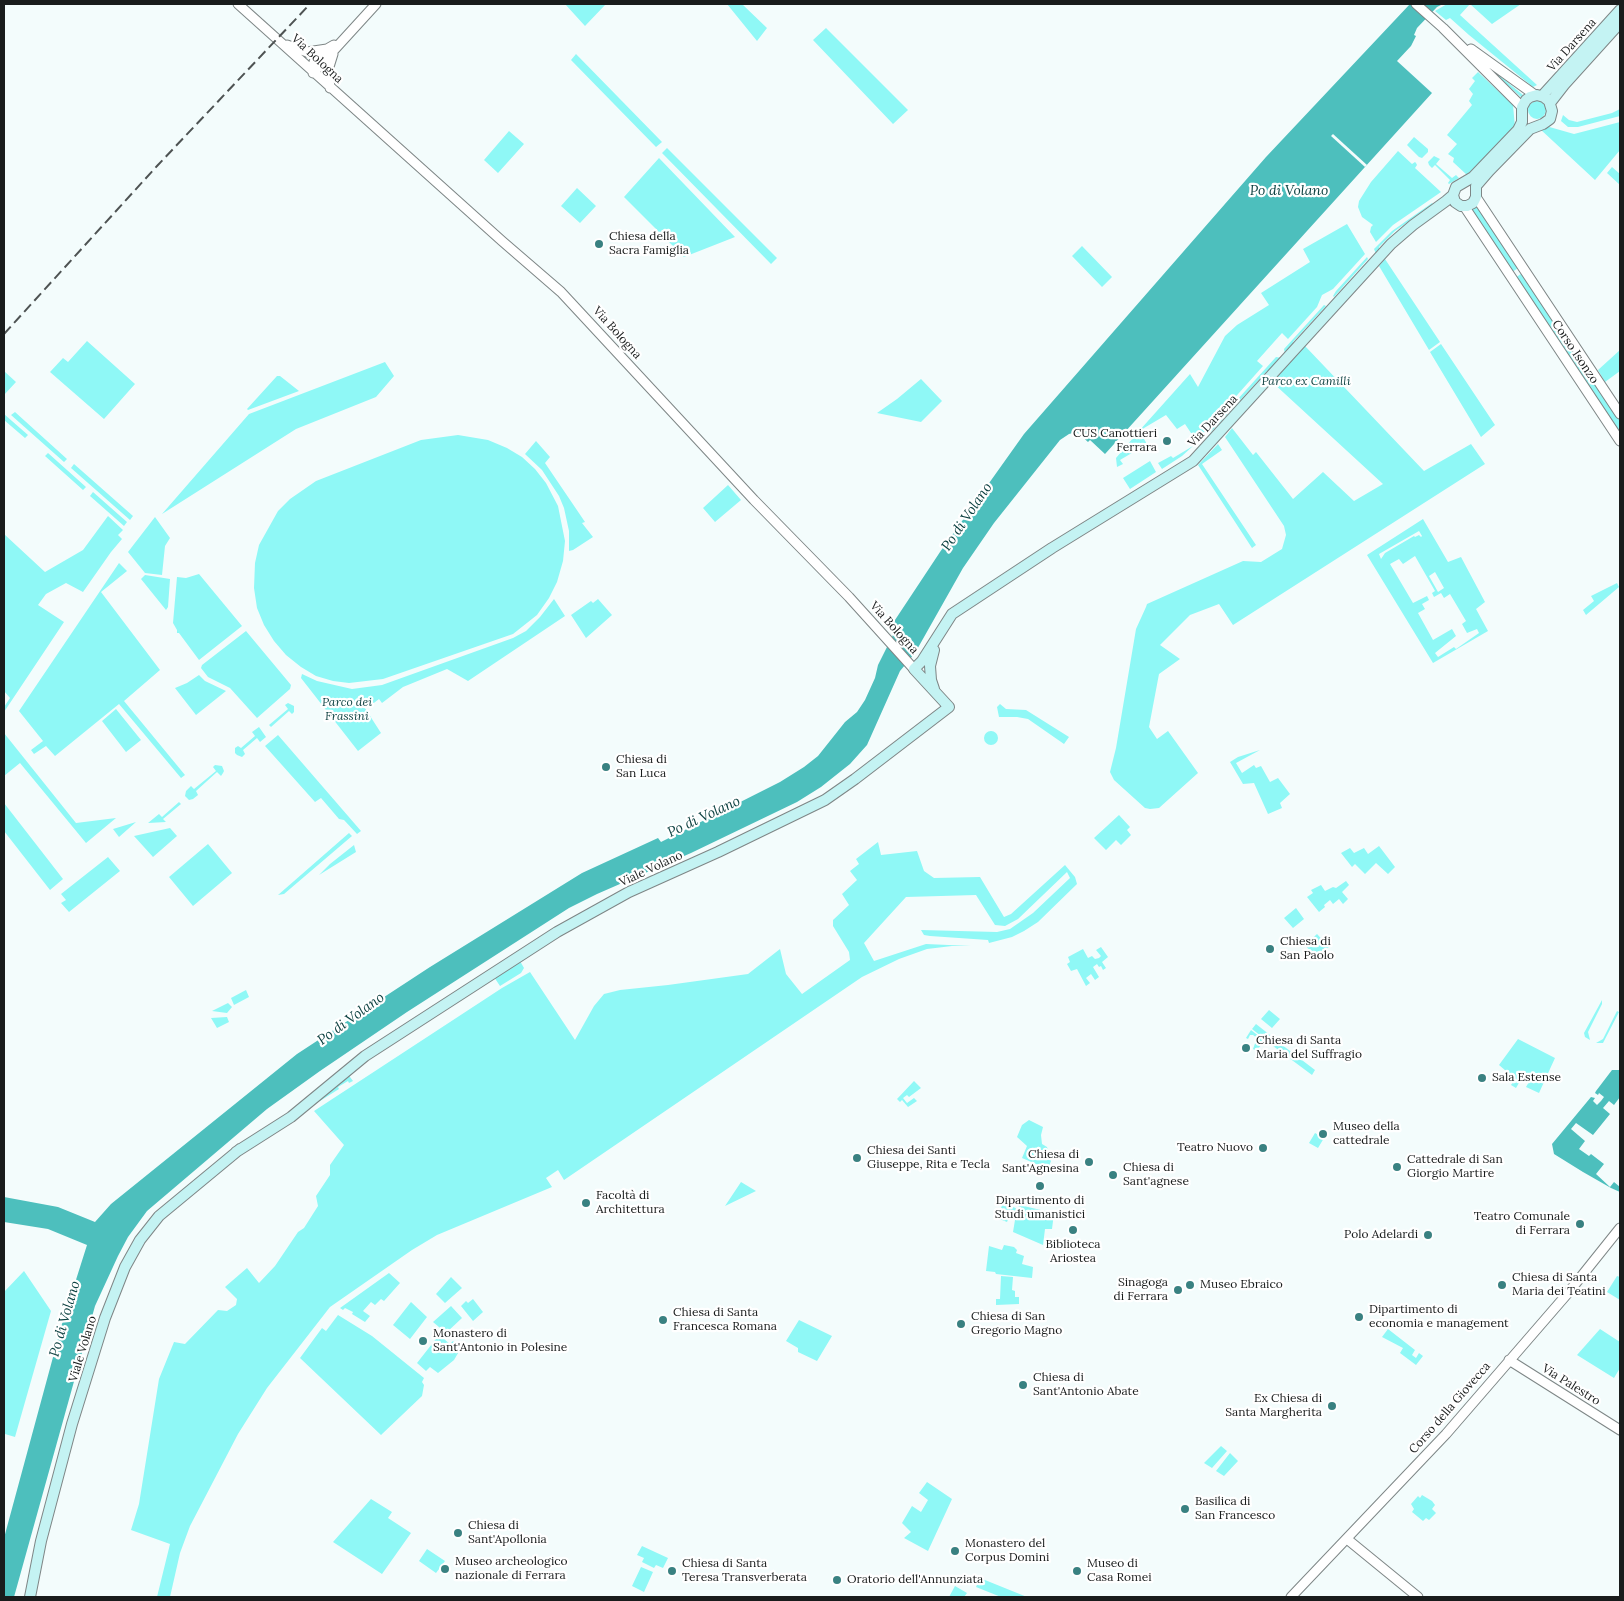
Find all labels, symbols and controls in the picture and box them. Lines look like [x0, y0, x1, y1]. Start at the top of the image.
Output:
street label: Via Darsena [1545, 16, 1599, 74]
street label: Via Bologna [288, 31, 346, 87]
water label: Po di Volano [1250, 183, 1328, 199]
place label: Chiesa della Sacra Famiglia [609, 230, 689, 258]
marker: Chiesa della Sacra Famiglia [593, 238, 605, 250]
street label: Via Bologna [590, 304, 644, 362]
street label: Corso Isonzo [1549, 318, 1601, 386]
park label: Parco ex Camilli [1261, 375, 1351, 389]
street label: Via Darsena [1185, 392, 1241, 450]
place label: CUS Canottieri Ferrara [1073, 427, 1157, 455]
marker: CUS Canottieri Ferrara [1161, 435, 1173, 447]
water label: Po di Volano [938, 480, 996, 554]
street label: Via Bologna [867, 599, 921, 657]
park label: Parco dei Frassini [322, 696, 372, 724]
place label: Chiesa di San Luca [616, 753, 667, 781]
marker: Chiesa di San Luca [600, 761, 612, 773]
water label: Po di Volano [665, 793, 743, 841]
street label: Viale Volano [617, 848, 685, 890]
place label: Chiesa di San Paolo [1280, 935, 1334, 963]
marker: Chiesa di San Paolo [1264, 943, 1276, 955]
water label: Po di Volano [314, 989, 388, 1049]
place label: Chiesa di Santa Maria del Suffragio [1256, 1034, 1362, 1062]
marker: Chiesa di Santa Maria del Suffragio [1240, 1042, 1252, 1054]
place label: Sala Estense [1492, 1071, 1561, 1085]
marker: Sala Estense [1476, 1072, 1488, 1084]
place label: Museo della cattedrale [1333, 1120, 1400, 1148]
marker: Museo della cattedrale [1317, 1128, 1329, 1140]
place label: Teatro Nuovo [1177, 1141, 1253, 1155]
marker: Teatro Nuovo [1257, 1142, 1269, 1154]
place label: Chiesa dei Santi Giuseppe, Rita e Tecla [867, 1144, 990, 1172]
place label: Chiesa di Sant'Agnesina [1002, 1148, 1079, 1176]
marker: Chiesa dei Santi Giuseppe, Rita e Tecla [851, 1152, 863, 1164]
place label: Cattedrale di San Giorgio Martire [1407, 1153, 1503, 1181]
marker: Chiesa di Sant'Agnesina [1083, 1156, 1095, 1168]
place label: Chiesa di Sant'agnese [1123, 1161, 1189, 1189]
marker: Cattedrale di San Giorgio Martire [1391, 1161, 1403, 1173]
marker: Chiesa di Sant'agnese [1107, 1169, 1119, 1181]
marker: Dipartimento di Studi umanistici [1034, 1180, 1046, 1192]
place label: Facoltà di Architettura [596, 1189, 665, 1217]
place label: Dipartimento di Studi umanistici [995, 1194, 1085, 1222]
marker: Facoltà di Architettura [580, 1197, 592, 1209]
place label: Teatro Comunale di Ferrara [1474, 1210, 1570, 1238]
marker: Teatro Comunale di Ferrara [1574, 1218, 1586, 1230]
marker: Biblioteca Ariostea [1067, 1224, 1079, 1236]
place label: Polo Adelardi [1344, 1228, 1418, 1242]
marker: Polo Adelardi [1422, 1229, 1434, 1241]
place label: Biblioteca Ariostea [1045, 1238, 1101, 1266]
place label: Chiesa di Santa Maria dei Teatini [1512, 1271, 1606, 1299]
place label: Sinagoga di Ferrara [1114, 1276, 1168, 1304]
place label: Museo Ebraico [1200, 1278, 1283, 1292]
water label: Po di Volano [46, 1279, 84, 1359]
marker: Museo Ebraico [1184, 1279, 1196, 1291]
marker: Chiesa di Santa Maria dei Teatini [1496, 1279, 1508, 1291]
marker: Sinagoga di Ferrara [1172, 1284, 1184, 1296]
place label: Dipartimento di economia e management [1369, 1303, 1509, 1331]
place label: Chiesa di Santa Francesca Romana [673, 1306, 777, 1334]
place label: Chiesa di San Gregorio Magno [971, 1310, 1062, 1338]
marker: Dipartimento di economia e management [1353, 1311, 1365, 1323]
street label: Viale Volano [66, 1314, 100, 1384]
marker: Chiesa di Santa Francesca Romana [657, 1314, 669, 1326]
marker: Chiesa di San Gregorio Magno [955, 1318, 967, 1330]
place label: Monastero di Sant'Antonio in Polesine [433, 1327, 567, 1355]
marker: Monastero di Sant'Antonio in Polesine [417, 1335, 429, 1347]
street label: Corso della Giovecca [1406, 1359, 1494, 1457]
street label: Via Palestro [1539, 1361, 1603, 1409]
place label: Chiesa di Sant'Antonio Abate [1033, 1371, 1139, 1399]
marker: Chiesa di Sant'Antonio Abate [1017, 1379, 1029, 1391]
place label: Ex Chiesa di Santa Margherita [1225, 1392, 1322, 1420]
marker: Ex Chiesa di Santa Margherita [1326, 1400, 1338, 1412]
place label: Basilica di San Francesco [1195, 1495, 1275, 1523]
marker: Basilica di San Francesco [1179, 1503, 1191, 1515]
place label: Chiesa di Sant'Apollonia [468, 1519, 547, 1547]
marker: Chiesa di Sant'Apollonia [452, 1527, 464, 1539]
place label: Monastero del Corpus Domini [965, 1537, 1049, 1565]
marker: Monastero del Corpus Domini [949, 1545, 961, 1557]
place label: Museo archeologico nazionale di Ferrara [455, 1555, 568, 1583]
place label: Chiesa di Santa Teresa Transverberata [682, 1557, 807, 1585]
place label: Museo di Casa Romei [1087, 1557, 1152, 1585]
marker: Museo archeologico nazionale di Ferrara [439, 1563, 451, 1575]
marker: Chiesa di Santa Teresa Transverberata [666, 1565, 678, 1577]
marker: Museo di Casa Romei [1071, 1565, 1083, 1577]
place label: Oratorio dell'Annunziata [847, 1573, 983, 1587]
marker: Oratorio dell'Annunziata [831, 1574, 843, 1586]

